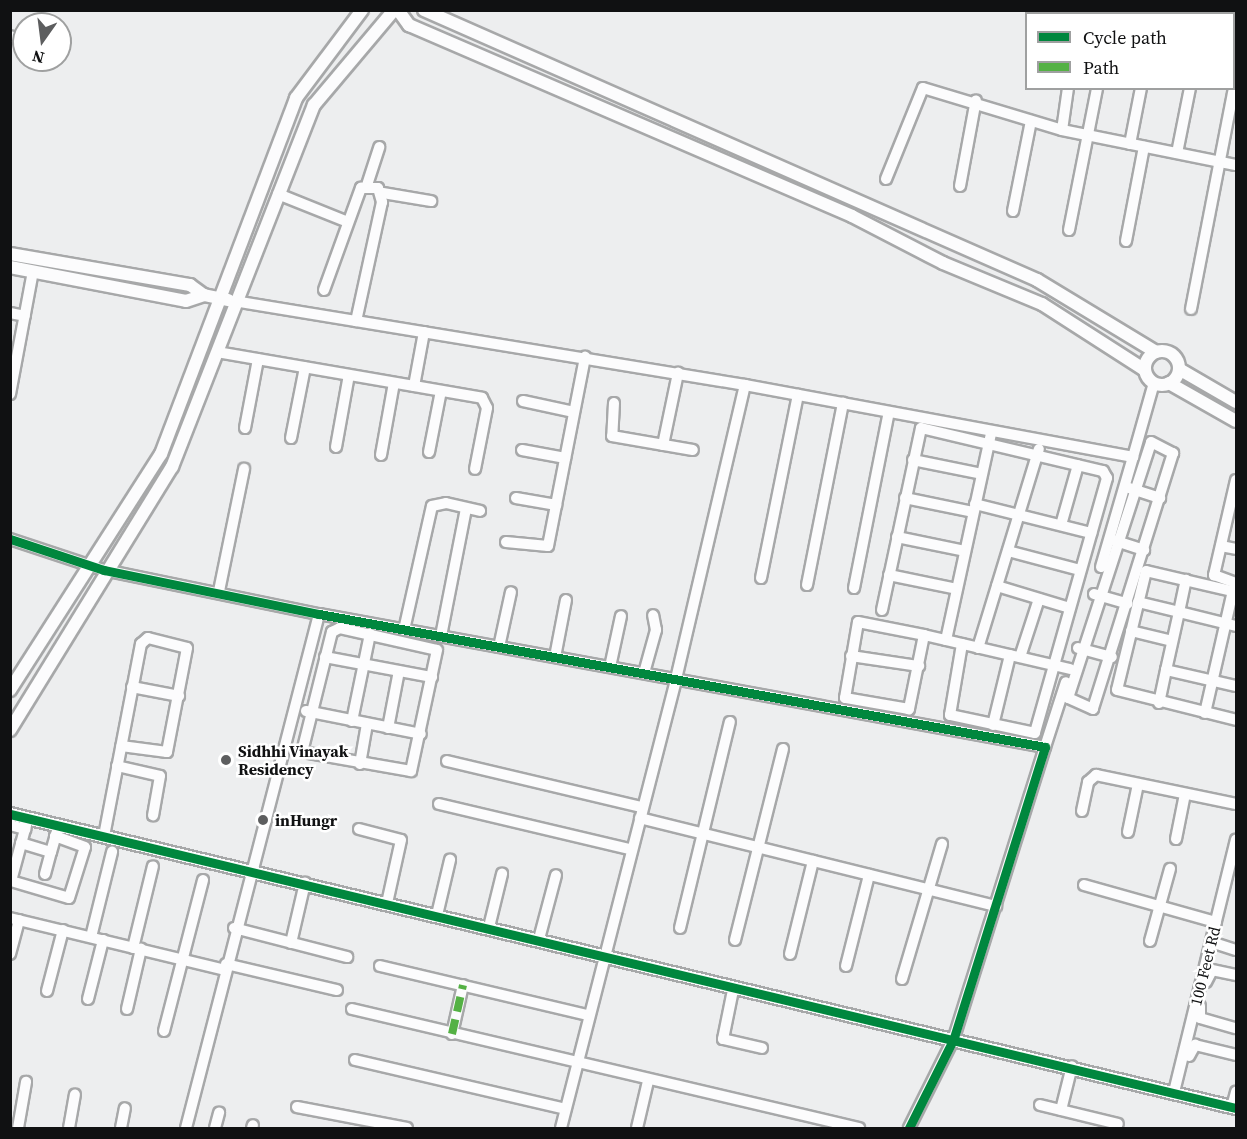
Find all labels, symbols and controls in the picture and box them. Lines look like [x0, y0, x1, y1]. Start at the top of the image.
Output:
north arrow [12, 12, 72, 72]
legend [1025, 12, 1235, 90]
text: Cycle path [1083, 25, 1167, 50]
text: N [30, 45, 46, 70]
text: Path [1083, 55, 1119, 80]
place label: Sidhhi Vinayak Residency [238, 741, 349, 779]
marker: Sidhhi Vinayak Residency [219, 753, 233, 767]
place label: inHungr [275, 810, 337, 830]
marker: inHungr [256, 813, 270, 827]
street label: 100 Feet Rd [1186, 924, 1224, 1008]

